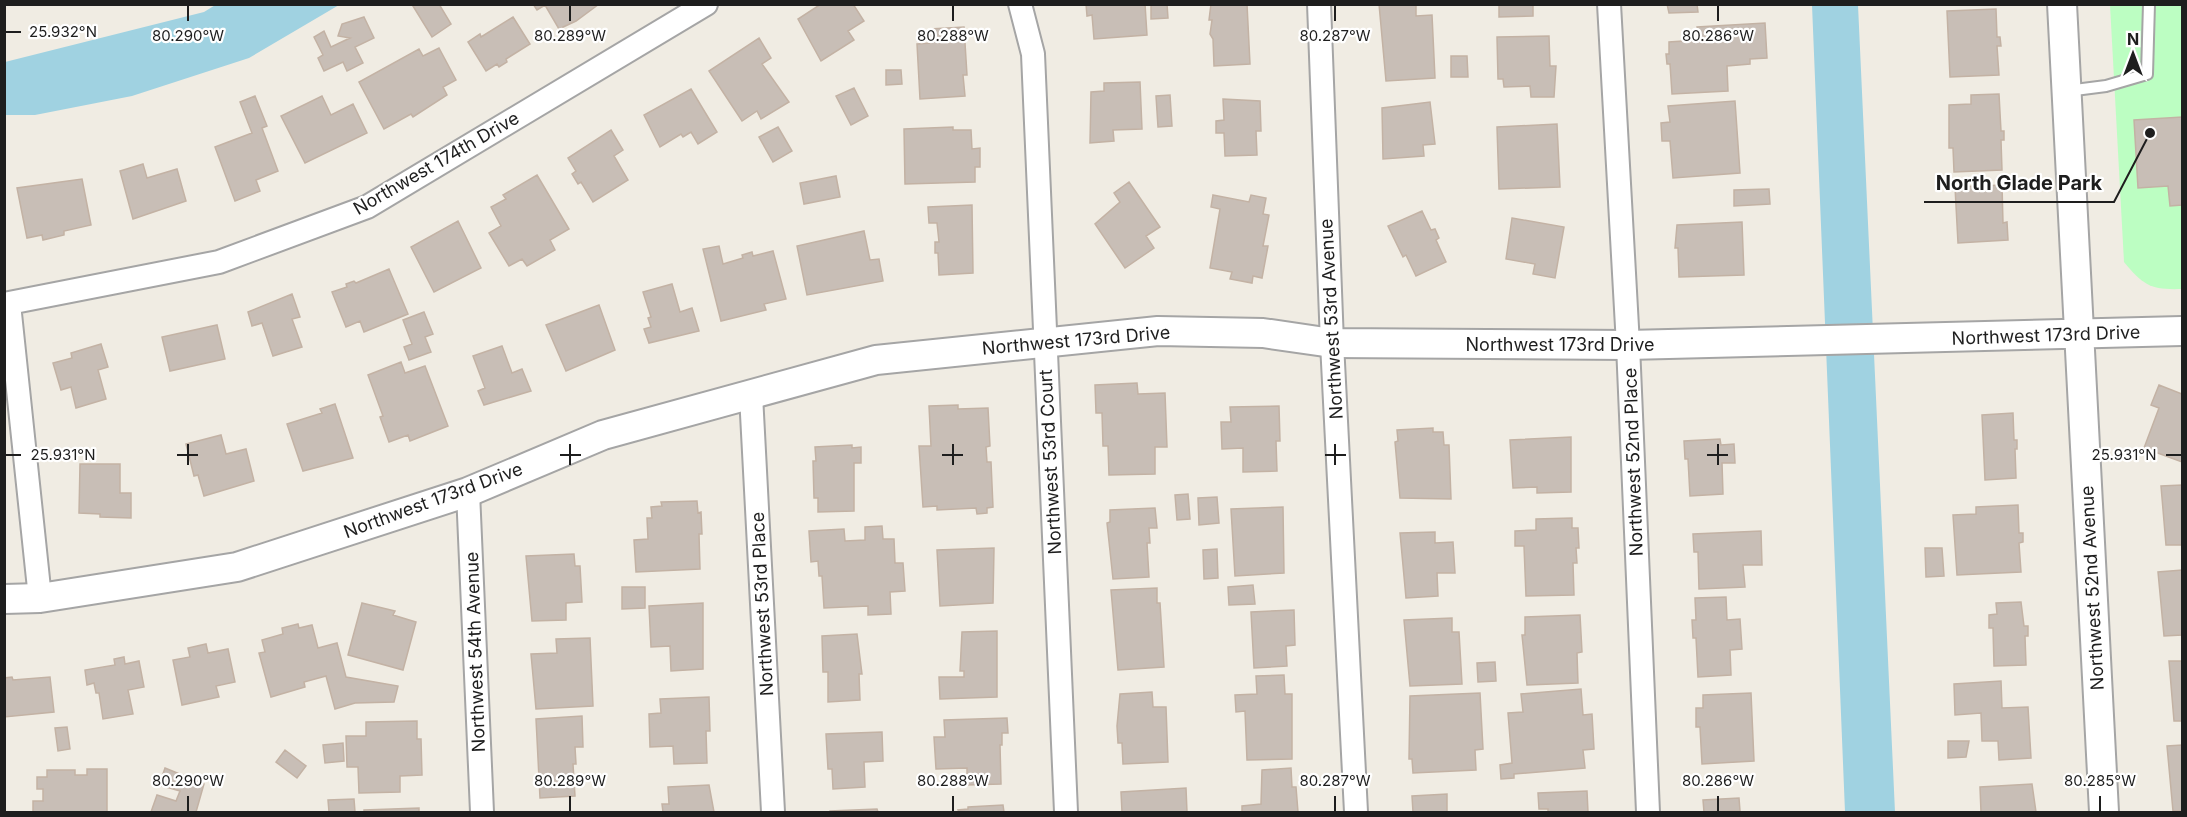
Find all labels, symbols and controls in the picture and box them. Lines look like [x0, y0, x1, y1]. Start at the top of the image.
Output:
text: 25.932°N [29, 22, 97, 41]
north arrow [2103, 24, 2163, 84]
text: 80.290°W [152, 26, 224, 45]
text: 80.289°W [534, 26, 606, 45]
text: 80.288°W [917, 26, 989, 45]
text: 80.287°W [1299, 26, 1371, 45]
text: 80.286°W [1682, 26, 1754, 45]
text: N [2127, 29, 2139, 49]
street label: Northwest 174th Drive [349, 107, 523, 219]
callout: North Glade Park [1924, 164, 2114, 202]
text: North Glade Park [1936, 171, 2103, 195]
street label: Northwest 53rd Avenue [1315, 218, 1347, 420]
street label: Northwest 173rd Drive [981, 321, 1171, 359]
street label: Northwest 173rd Drive [1951, 321, 2141, 349]
street label: Northwest 173rd Drive [1466, 334, 1654, 355]
street label: Northwest 52nd Place [1619, 367, 1647, 557]
street label: Northwest 53rd Court [1035, 369, 1065, 555]
text: 25.931°N [31, 445, 95, 464]
text: 25.931°N [2092, 445, 2156, 464]
street label: Northwest 173rd Drive [341, 458, 525, 542]
street label: Northwest 52nd Avenue [2076, 485, 2108, 691]
street label: Northwest 53rd Place [747, 511, 777, 697]
street label: Northwest 54th Avenue [461, 551, 489, 753]
text: 80.290°W [152, 771, 224, 790]
text: 80.289°W [534, 771, 606, 790]
text: 80.288°W [917, 771, 989, 790]
text: 80.287°W [1299, 771, 1371, 790]
text: 80.286°W [1682, 771, 1754, 790]
text: 80.285°W [2064, 771, 2136, 790]

